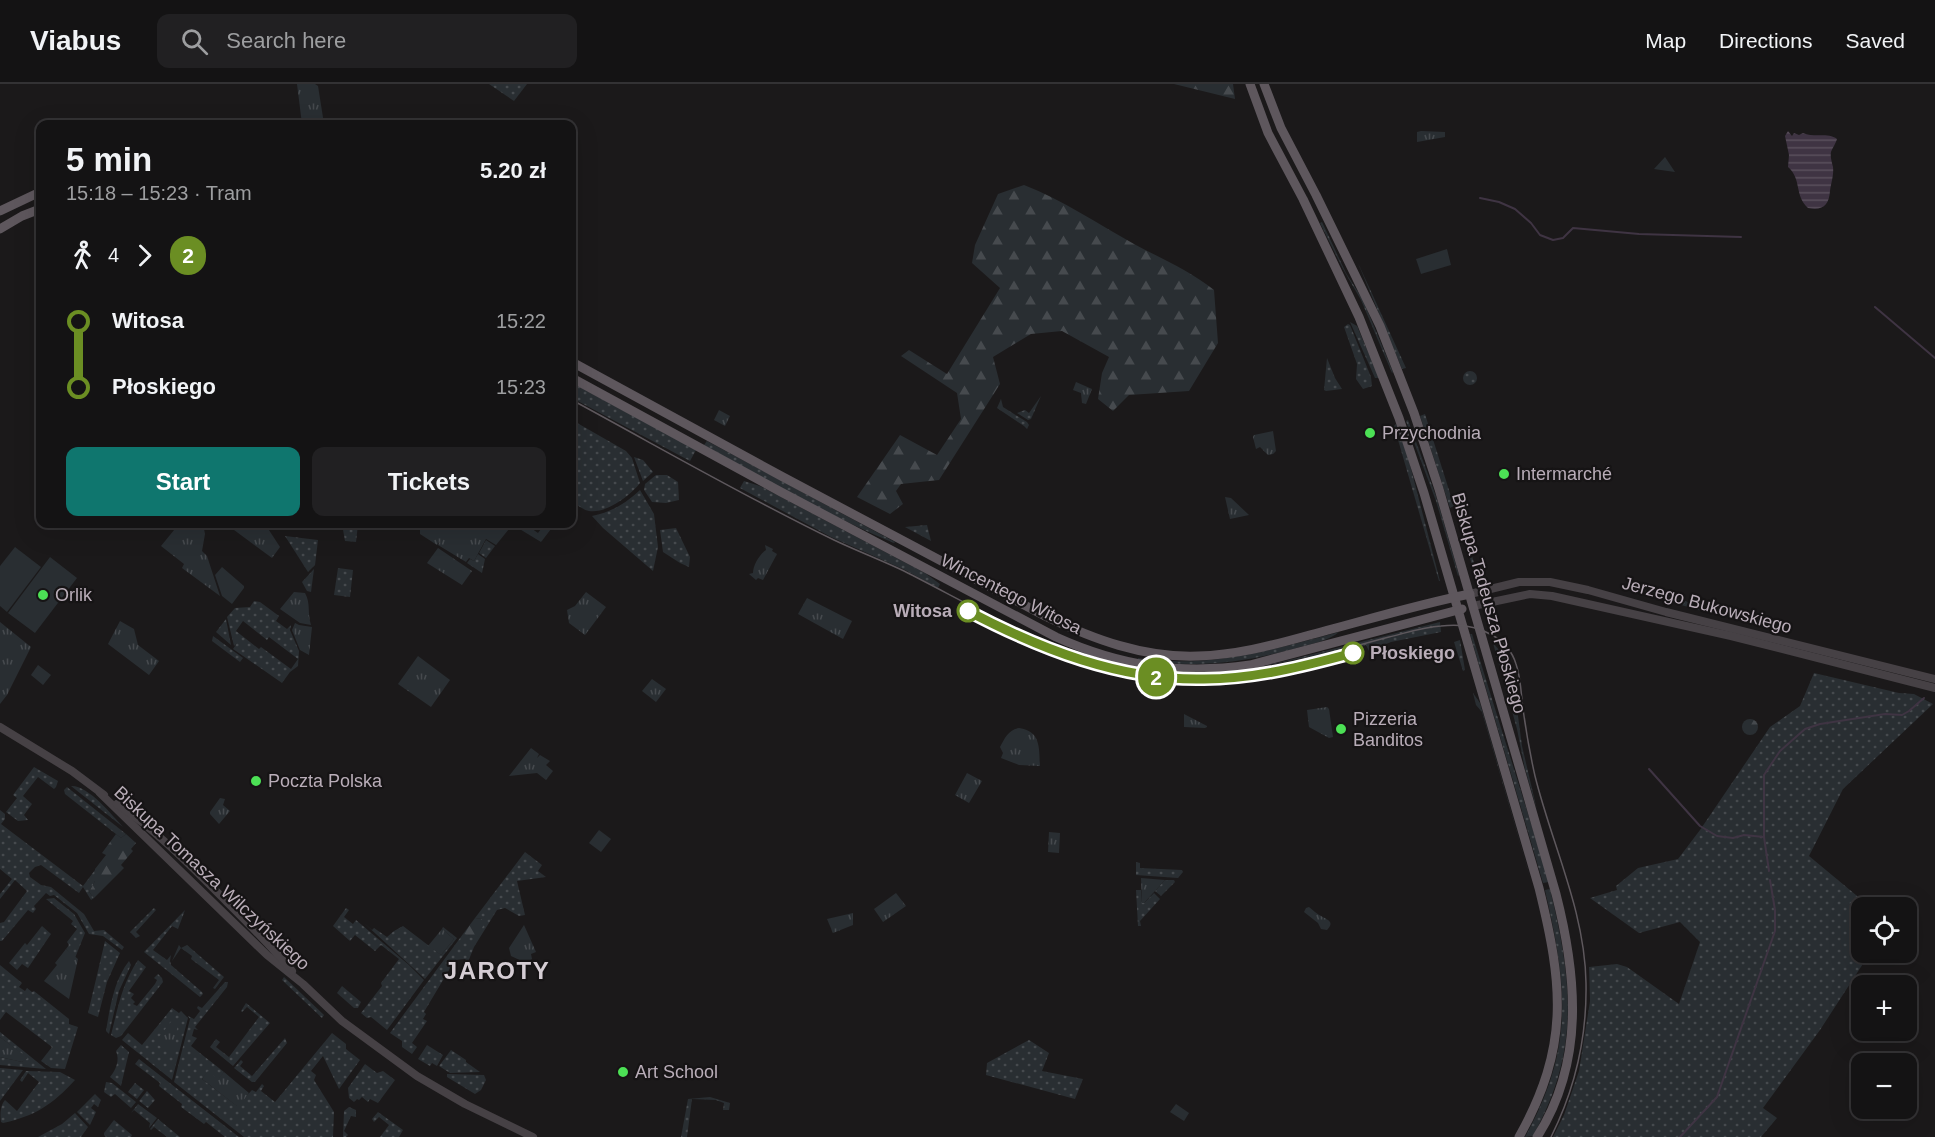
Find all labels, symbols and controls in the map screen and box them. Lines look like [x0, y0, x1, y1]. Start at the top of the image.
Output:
search box [157, 14, 577, 68]
text: Viabus [30, 25, 121, 56]
icon: search [178, 25, 211, 58]
text: Search here [226, 28, 346, 53]
text: Map [1645, 29, 1686, 52]
text: Directions [1719, 29, 1812, 52]
text: Saved [1845, 29, 1905, 52]
text: 5 min [66, 141, 152, 178]
text: 5.20 zł [480, 158, 546, 183]
text: 15:18 – 15:23 · Tram [66, 182, 252, 204]
icon: walk [66, 239, 99, 272]
icon: forward [128, 239, 161, 272]
text: 4 [108, 244, 119, 266]
text: 2 [182, 244, 194, 267]
text: Witosa [112, 308, 184, 333]
text: 15:22 [496, 310, 546, 332]
text: Płoskiego [112, 374, 216, 399]
text: 15:23 [496, 376, 546, 398]
place label: Przychodnia [1382, 423, 1482, 443]
marker: Przychodnia [1363, 426, 1377, 440]
button: Start [66, 447, 300, 516]
button: Tickets [312, 447, 546, 516]
place label: Intermarché [1516, 464, 1612, 484]
marker: Intermarché [1497, 467, 1511, 481]
street label: Biskupa Tadeusza Płoskiego [1448, 490, 1530, 716]
street label: Wincentego Witosa [937, 550, 1085, 639]
street label: Jerzego Bukowskiego [1620, 573, 1794, 637]
place label: Orlik [55, 585, 93, 605]
marker: Orlik [36, 588, 50, 602]
marker: Witosa [957, 600, 979, 622]
place label: Witosa [893, 601, 953, 621]
marker: Płoskiego [1342, 642, 1364, 664]
place label: Płoskiego [1370, 643, 1455, 663]
line badge: 2 [1136, 658, 1176, 696]
text: 2 [1150, 666, 1162, 689]
place label: Pizzeria Banditos [1353, 709, 1423, 750]
marker: Pizzeria Banditos [1334, 722, 1348, 736]
place label: Poczta Polska [268, 771, 383, 791]
marker: Poczta Polska [249, 774, 263, 788]
street label: Biskupa Tomasza Wilczyńskiego [110, 782, 314, 974]
map controls [1851, 897, 1917, 1119]
button: locate [1851, 897, 1917, 963]
district label: JAROTY [444, 957, 550, 984]
button: + [1851, 975, 1917, 1041]
button: − [1851, 1053, 1917, 1119]
place label: Art School [635, 1062, 718, 1082]
marker: Art School [616, 1065, 630, 1079]

